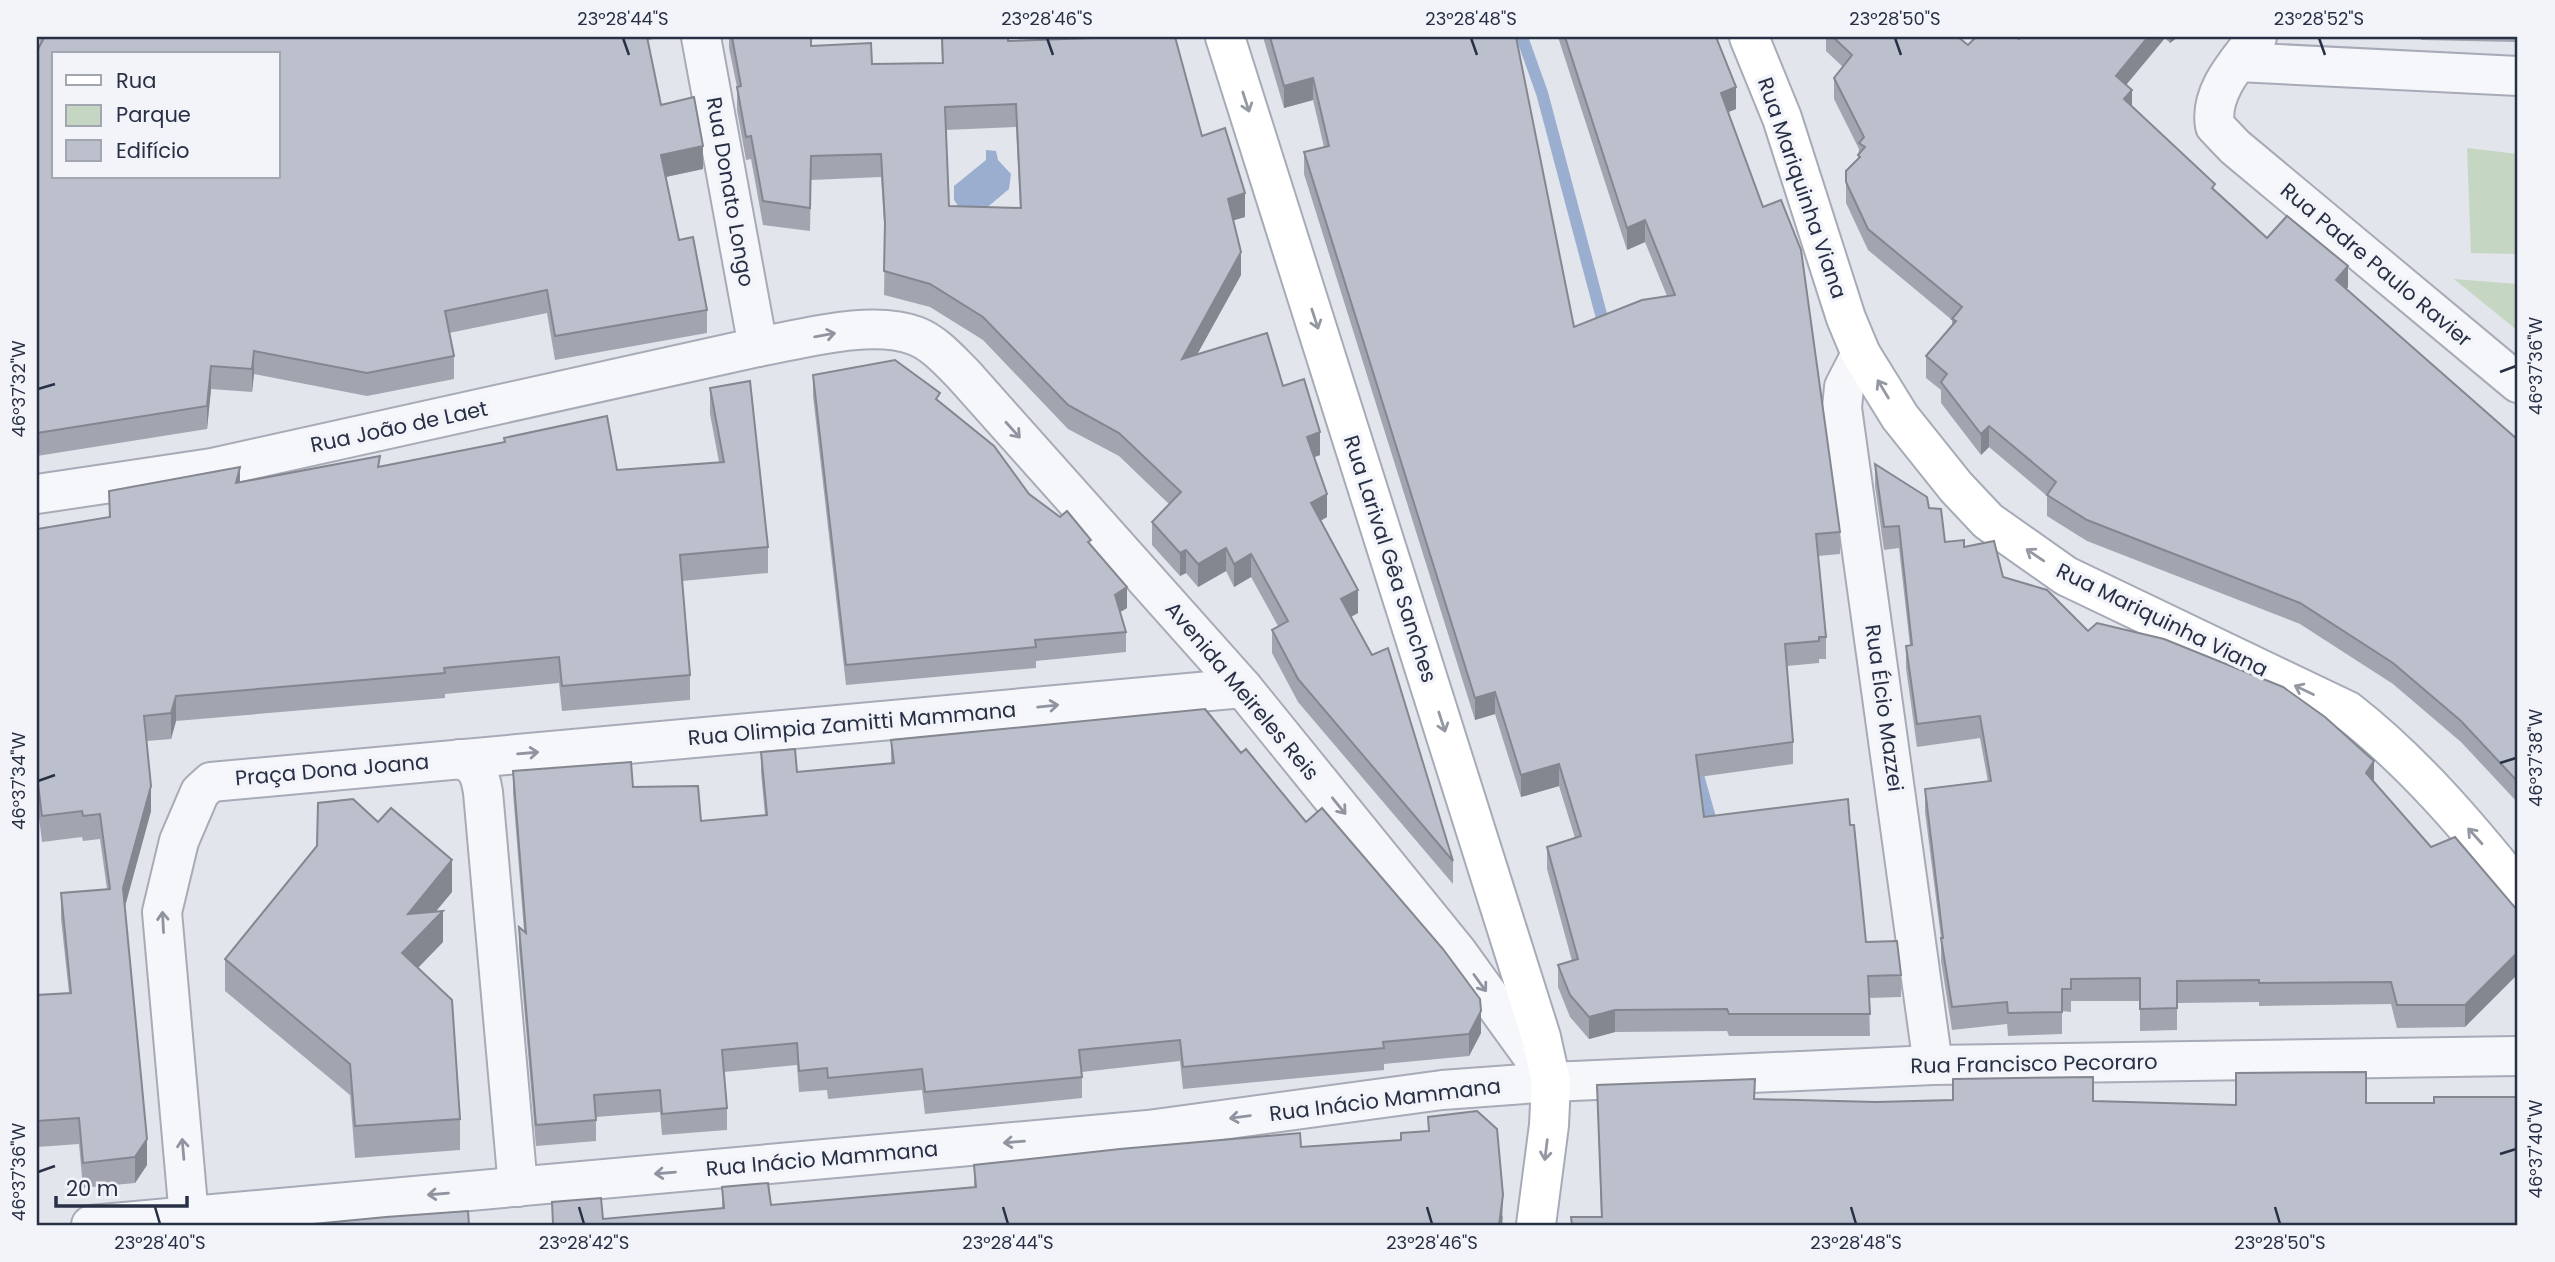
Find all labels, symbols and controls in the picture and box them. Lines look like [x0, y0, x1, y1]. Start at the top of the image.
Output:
text: 23°28'44"S [577, 6, 669, 31]
text: 23°28'46"S [1001, 6, 1093, 31]
text: 23°28'48"S [1425, 6, 1517, 31]
text: 23°28'50"S [1849, 6, 1941, 31]
text: 23°28'52"S [2274, 6, 2364, 31]
legend [52, 52, 280, 178]
text: Rua [116, 66, 156, 95]
street label: Rua Mariquinha Viana [1751, 73, 1854, 302]
one-way arrow [1241, 90, 1253, 112]
street label: Rua Donato Longo [700, 95, 761, 289]
text: Parque [116, 100, 191, 129]
text: Edifício [116, 136, 190, 165]
street label: Rua Padre Paulo Ravier [2274, 176, 2478, 354]
one-way arrow [1309, 307, 1322, 329]
text: 46°37'36"W [2523, 316, 2548, 415]
one-way arrow [813, 328, 836, 342]
text: 46°37'32"W [6, 340, 31, 438]
one-way arrow [1875, 380, 1889, 400]
street label: Rua João de Laet [308, 394, 490, 459]
one-way arrow [1005, 421, 1021, 439]
street label: Rua Larival Gêa Sanches [1337, 432, 1444, 686]
one-way arrow [2026, 548, 2045, 563]
street label: Rua Mariquinha Viana [2052, 556, 2273, 683]
street label: Avenida Meireles Reis [1159, 595, 1326, 786]
street label: Rua Élcio Mazzei [1858, 622, 1911, 793]
one-way arrow [2294, 683, 2315, 696]
street label: Rua Olimpia Zamitti Mammana [687, 695, 1017, 752]
one-way arrow [1036, 700, 1059, 713]
text: 46°37'38"W [2523, 708, 2548, 807]
one-way arrow [1437, 711, 1449, 733]
text: 46°37'34"W [6, 731, 31, 830]
one-way arrow [517, 746, 539, 759]
street label: Praça Dona Joana [234, 747, 430, 792]
one-way arrow [1331, 796, 1346, 814]
one-way arrow [2467, 827, 2483, 845]
one-way arrow [157, 911, 170, 934]
one-way arrow [1473, 973, 1488, 992]
street label: Rua Francisco Pecoraro [1910, 1047, 2158, 1080]
street label: Rua Inácio Mammana [1267, 1071, 1502, 1128]
text: 46°37'40"W [2523, 1099, 2548, 1198]
one-way arrow [1229, 1111, 1252, 1124]
text: 46°37'36"W [6, 1122, 31, 1221]
street label: Rua Inácio Mammana [705, 1134, 939, 1183]
one-way arrow [1003, 1136, 1025, 1149]
one-way arrow [176, 1138, 189, 1161]
one-way arrow [1539, 1138, 1552, 1161]
scale bar [56, 1164, 187, 1208]
one-way arrow [654, 1167, 677, 1180]
text: 20 m [66, 1174, 119, 1203]
one-way arrow [428, 1188, 450, 1201]
text: 23°28'40"S [114, 1230, 206, 1255]
text: 23°28'42"S [539, 1230, 629, 1255]
text: 23°28'44"S [962, 1230, 1054, 1255]
text: 23°28'46"S [1386, 1230, 1478, 1255]
text: 23°28'48"S [1810, 1230, 1902, 1255]
text: 23°28'50"S [2234, 1230, 2326, 1255]

